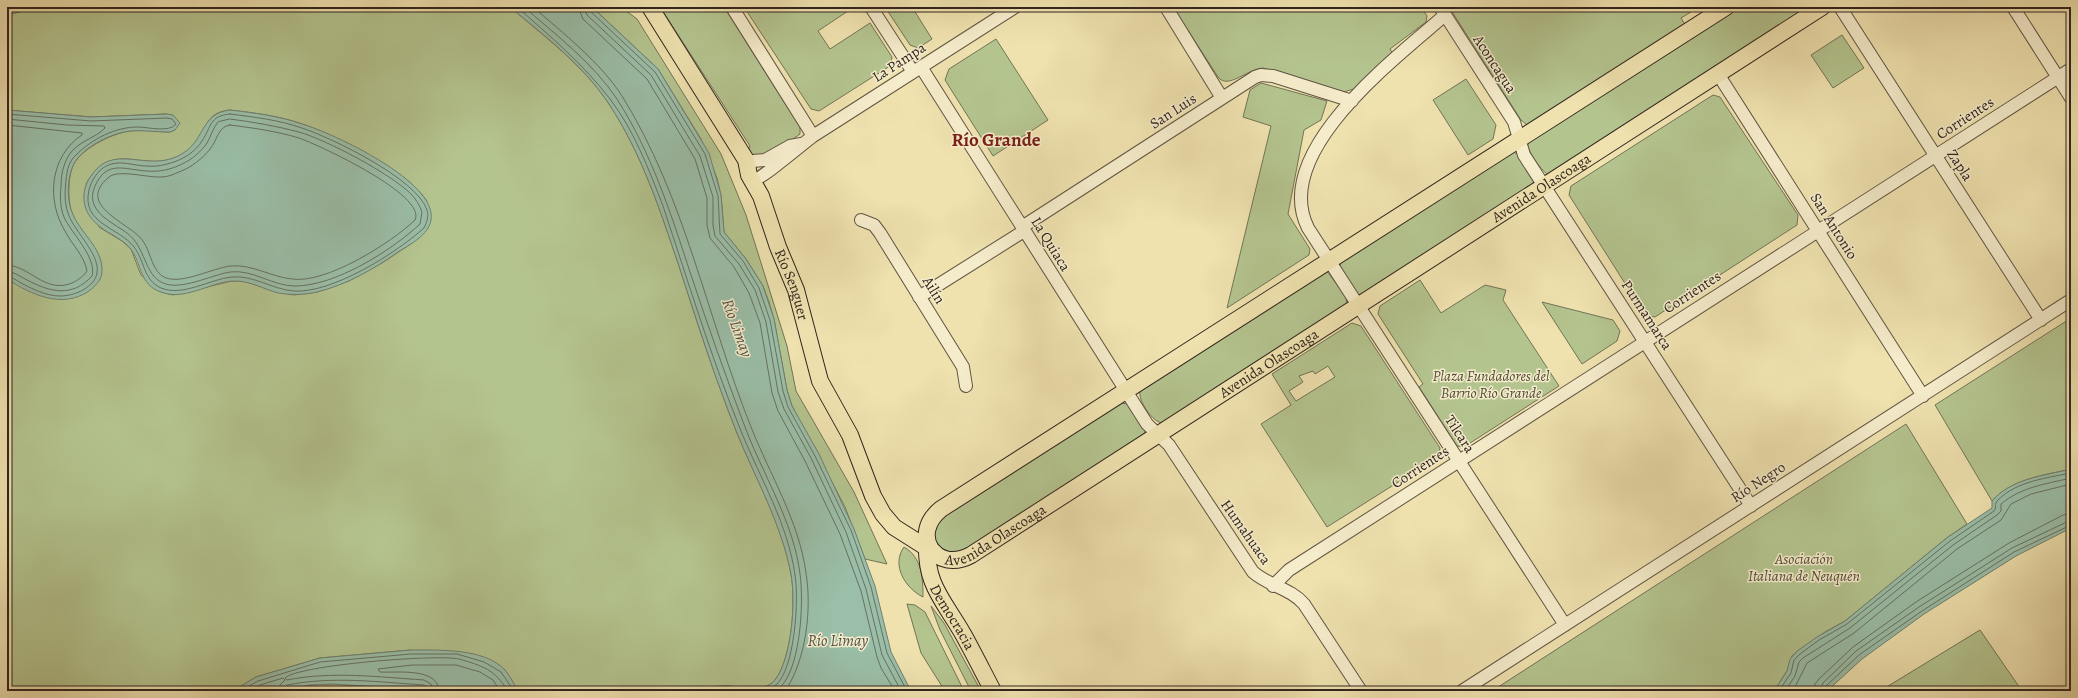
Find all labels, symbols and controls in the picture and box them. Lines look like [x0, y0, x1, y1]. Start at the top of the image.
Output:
street label: Aconcagua [1468, 30, 1521, 97]
street label: La Pampa [868, 37, 930, 87]
street label: San Luis [1146, 89, 1200, 133]
street label: Corrientes [1932, 92, 1998, 144]
district label: Río Grande [951, 127, 1041, 153]
street label: Zapla [1942, 145, 1978, 185]
street label: Avenida Olascoaga [1487, 148, 1595, 228]
street label: San Antonio [1806, 189, 1862, 263]
street label: La Quiaca [1026, 213, 1076, 275]
street label: Río Senguer [770, 246, 814, 323]
street label: Corrientes [1659, 266, 1725, 318]
street label: Ailín [917, 272, 950, 308]
street label: Purmamarca [1617, 276, 1677, 354]
water label: Río Limay [716, 296, 758, 360]
street label: Avenida Olascoaga [1215, 324, 1322, 403]
park label: Plaza Fundadores del Barrio Río Grande [1432, 366, 1550, 403]
street label: Tilcara [1440, 411, 1480, 457]
street label: Corrientes [1387, 441, 1453, 493]
street label: Río Negro [1727, 457, 1789, 507]
street label: Humahuaca [1216, 495, 1276, 569]
street label: Avenida Olascoaga [943, 499, 1050, 570]
park label: Asociación Italiana de Neuquén [1748, 549, 1860, 586]
street label: Democracia [925, 581, 980, 653]
water label: Río Limay [808, 630, 868, 652]

